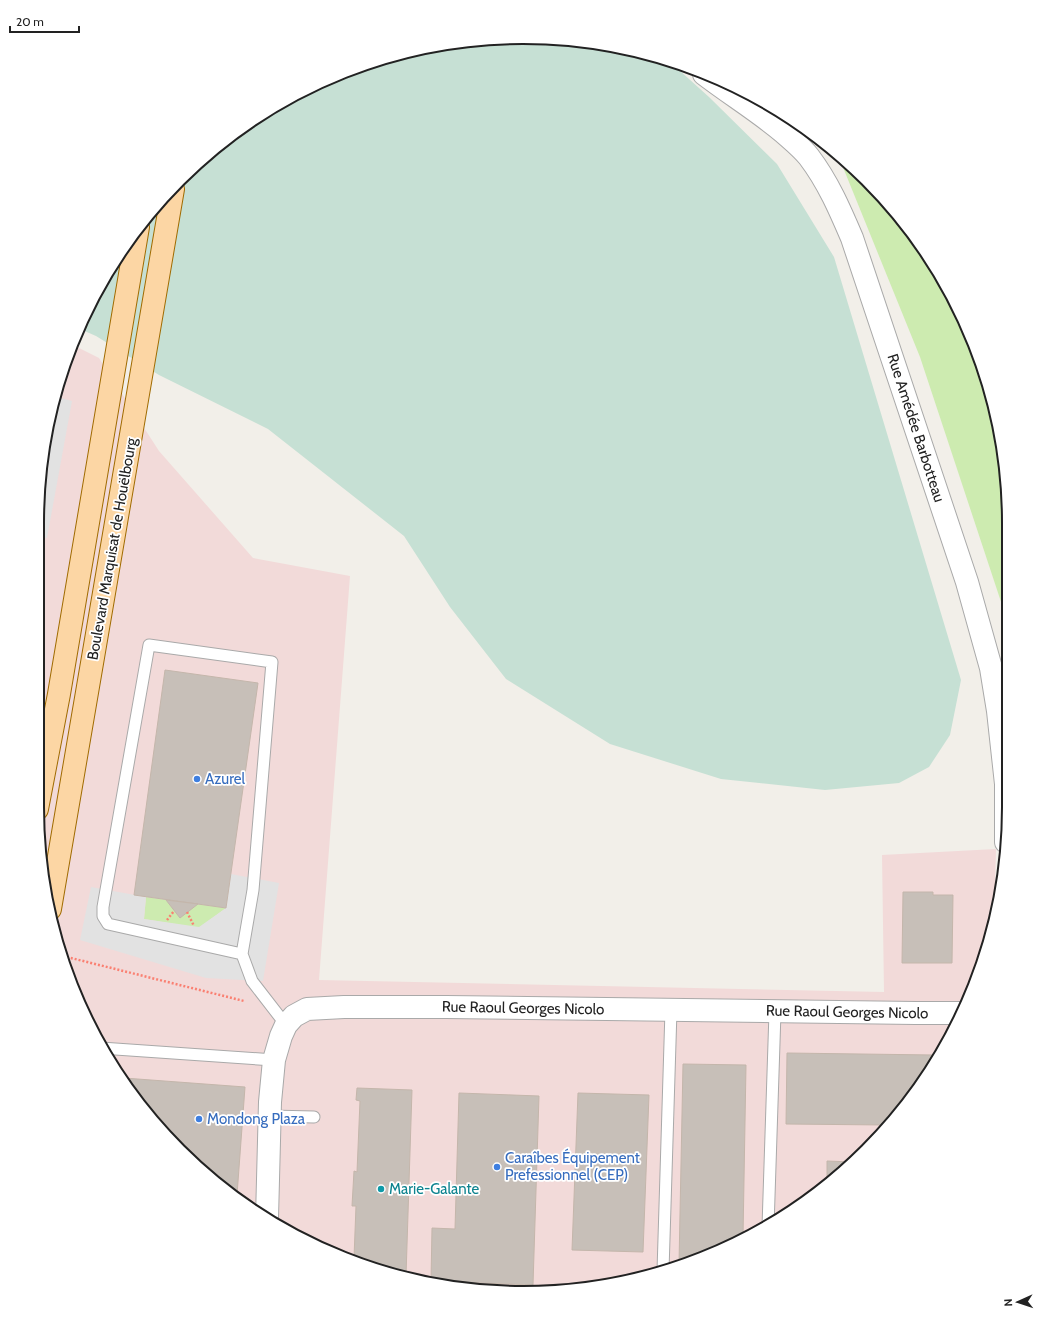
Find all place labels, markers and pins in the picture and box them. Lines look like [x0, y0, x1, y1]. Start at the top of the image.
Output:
place label: Azurel [205, 770, 245, 788]
marker: Azurel [192, 774, 202, 784]
place label: Mondong Plaza [207, 1110, 306, 1128]
marker: Mondong Plaza [194, 1114, 204, 1124]
place label: Caraîbes Équipement Prefessionnel (CEP) [505, 1148, 640, 1184]
marker: Caraîbes Équipement Prefessionnel (CEP) [492, 1162, 502, 1172]
place label: Marie-Galante [389, 1180, 480, 1198]
marker: Marie-Galante [376, 1184, 386, 1194]

